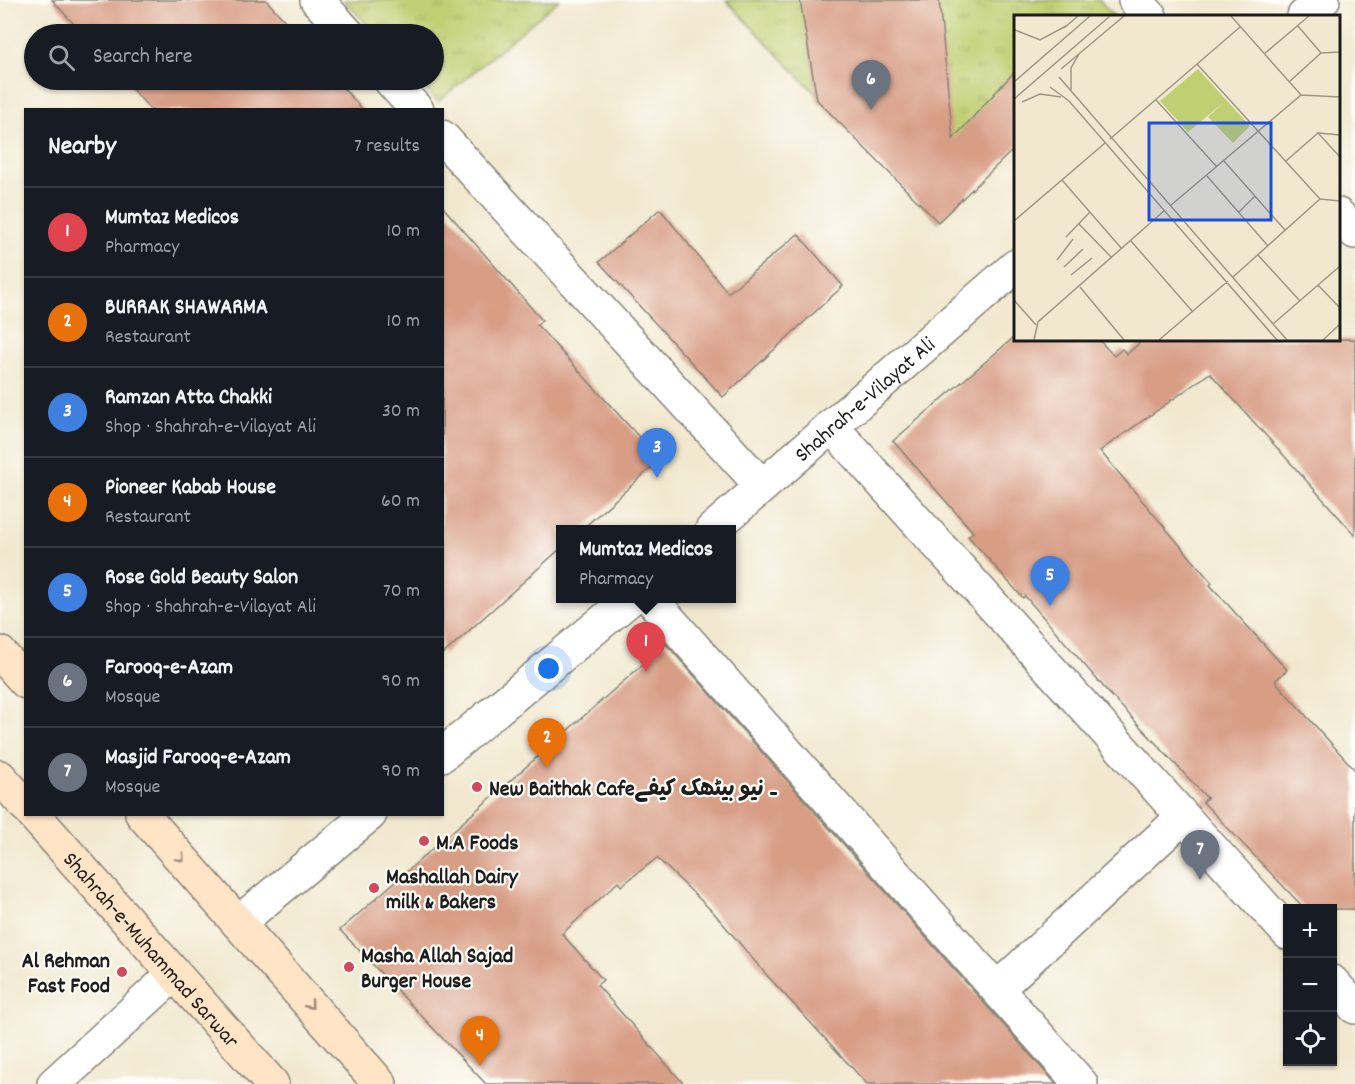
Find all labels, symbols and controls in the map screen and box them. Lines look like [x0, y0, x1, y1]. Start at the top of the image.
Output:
inset map [1014, 15, 1340, 340]
search box [24, 24, 444, 90]
icon: search [45, 41, 78, 74]
text: Search here [93, 42, 192, 73]
pin: 6 [852, 60, 890, 110]
text: Nearby [48, 129, 116, 166]
text: 7 results [354, 133, 420, 161]
text: Mumtaz Medicos [105, 203, 239, 234]
text: 1 [65, 218, 70, 246]
text: 10 m [386, 218, 420, 246]
text: Pharmacy [105, 234, 179, 262]
text: BURRAK SHAWARMA [105, 293, 268, 324]
text: 2 [63, 308, 72, 336]
text: 10 m [386, 308, 420, 336]
text: Restaurant [105, 324, 191, 352]
street label: Shahrah-e-Vilayat Ali [789, 331, 943, 471]
text: Ramzan Atta Chakki [105, 383, 272, 414]
text: 3 [63, 398, 72, 426]
text: 30 m [382, 398, 420, 426]
text: Shop · Shahrah-e-Vilayat Ali [105, 414, 316, 442]
pin: 3 [638, 428, 676, 478]
text: Pioneer Kabab House [105, 473, 276, 504]
text: 4 [63, 488, 72, 516]
text: 60 m [381, 488, 420, 516]
text: Restaurant [105, 504, 191, 532]
popup [556, 525, 736, 603]
text: Mumtaz Medicos [579, 535, 713, 566]
pin: 5 [1030, 556, 1070, 606]
text: Rose Gold Beauty Salon [105, 563, 298, 594]
text: Pharmacy [579, 566, 653, 594]
text: 5 [63, 578, 72, 606]
text: 70 m [383, 578, 420, 606]
text: Shop · Shahrah-e-Vilayat Ali [105, 594, 316, 622]
pin: 1 [626, 622, 666, 672]
text: Farooq-e-Azam [105, 653, 233, 684]
your location [534, 654, 563, 683]
text: 6 [63, 668, 72, 696]
text: 90 m [382, 668, 420, 696]
text: Mosque [105, 684, 160, 712]
pin: 2 [528, 718, 566, 768]
text: Masjid Farooq-e-Azam [105, 743, 291, 774]
text: 7 [64, 758, 71, 786]
text: 90 m [382, 758, 420, 786]
text: Mosque [105, 774, 160, 802]
place label: New Baithak Cafe۔ نیو بیٹھک کیفے [489, 775, 779, 806]
marker: New Baithak Cafe۔ نیو بیٹھک کیفے [470, 780, 484, 794]
place label: M.A Foods [436, 829, 519, 860]
pin: 7 [1180, 830, 1220, 880]
marker: M.A Foods [417, 834, 431, 848]
street label: Shahrah-e-Muhammad Sarwar [54, 846, 246, 1057]
one-way arrow [174, 852, 185, 862]
place label: Mashallah Dairy milk & Bakers [386, 863, 519, 919]
marker: Mashallah Dairy milk & Bakers [367, 881, 381, 895]
map controls [1283, 904, 1337, 1066]
button: + [1283, 904, 1337, 958]
place label: Masha Allah Sajad Burger House [361, 942, 513, 998]
place label: Al Rehman Fast Food [22, 947, 110, 1003]
button: − [1283, 958, 1337, 1012]
marker: Masha Allah Sajad Burger House [342, 960, 356, 974]
marker: Al Rehman Fast Food [115, 965, 129, 979]
one-way arrow [303, 998, 314, 1009]
button: locate [1283, 1012, 1337, 1066]
pin: 4 [460, 1016, 500, 1066]

